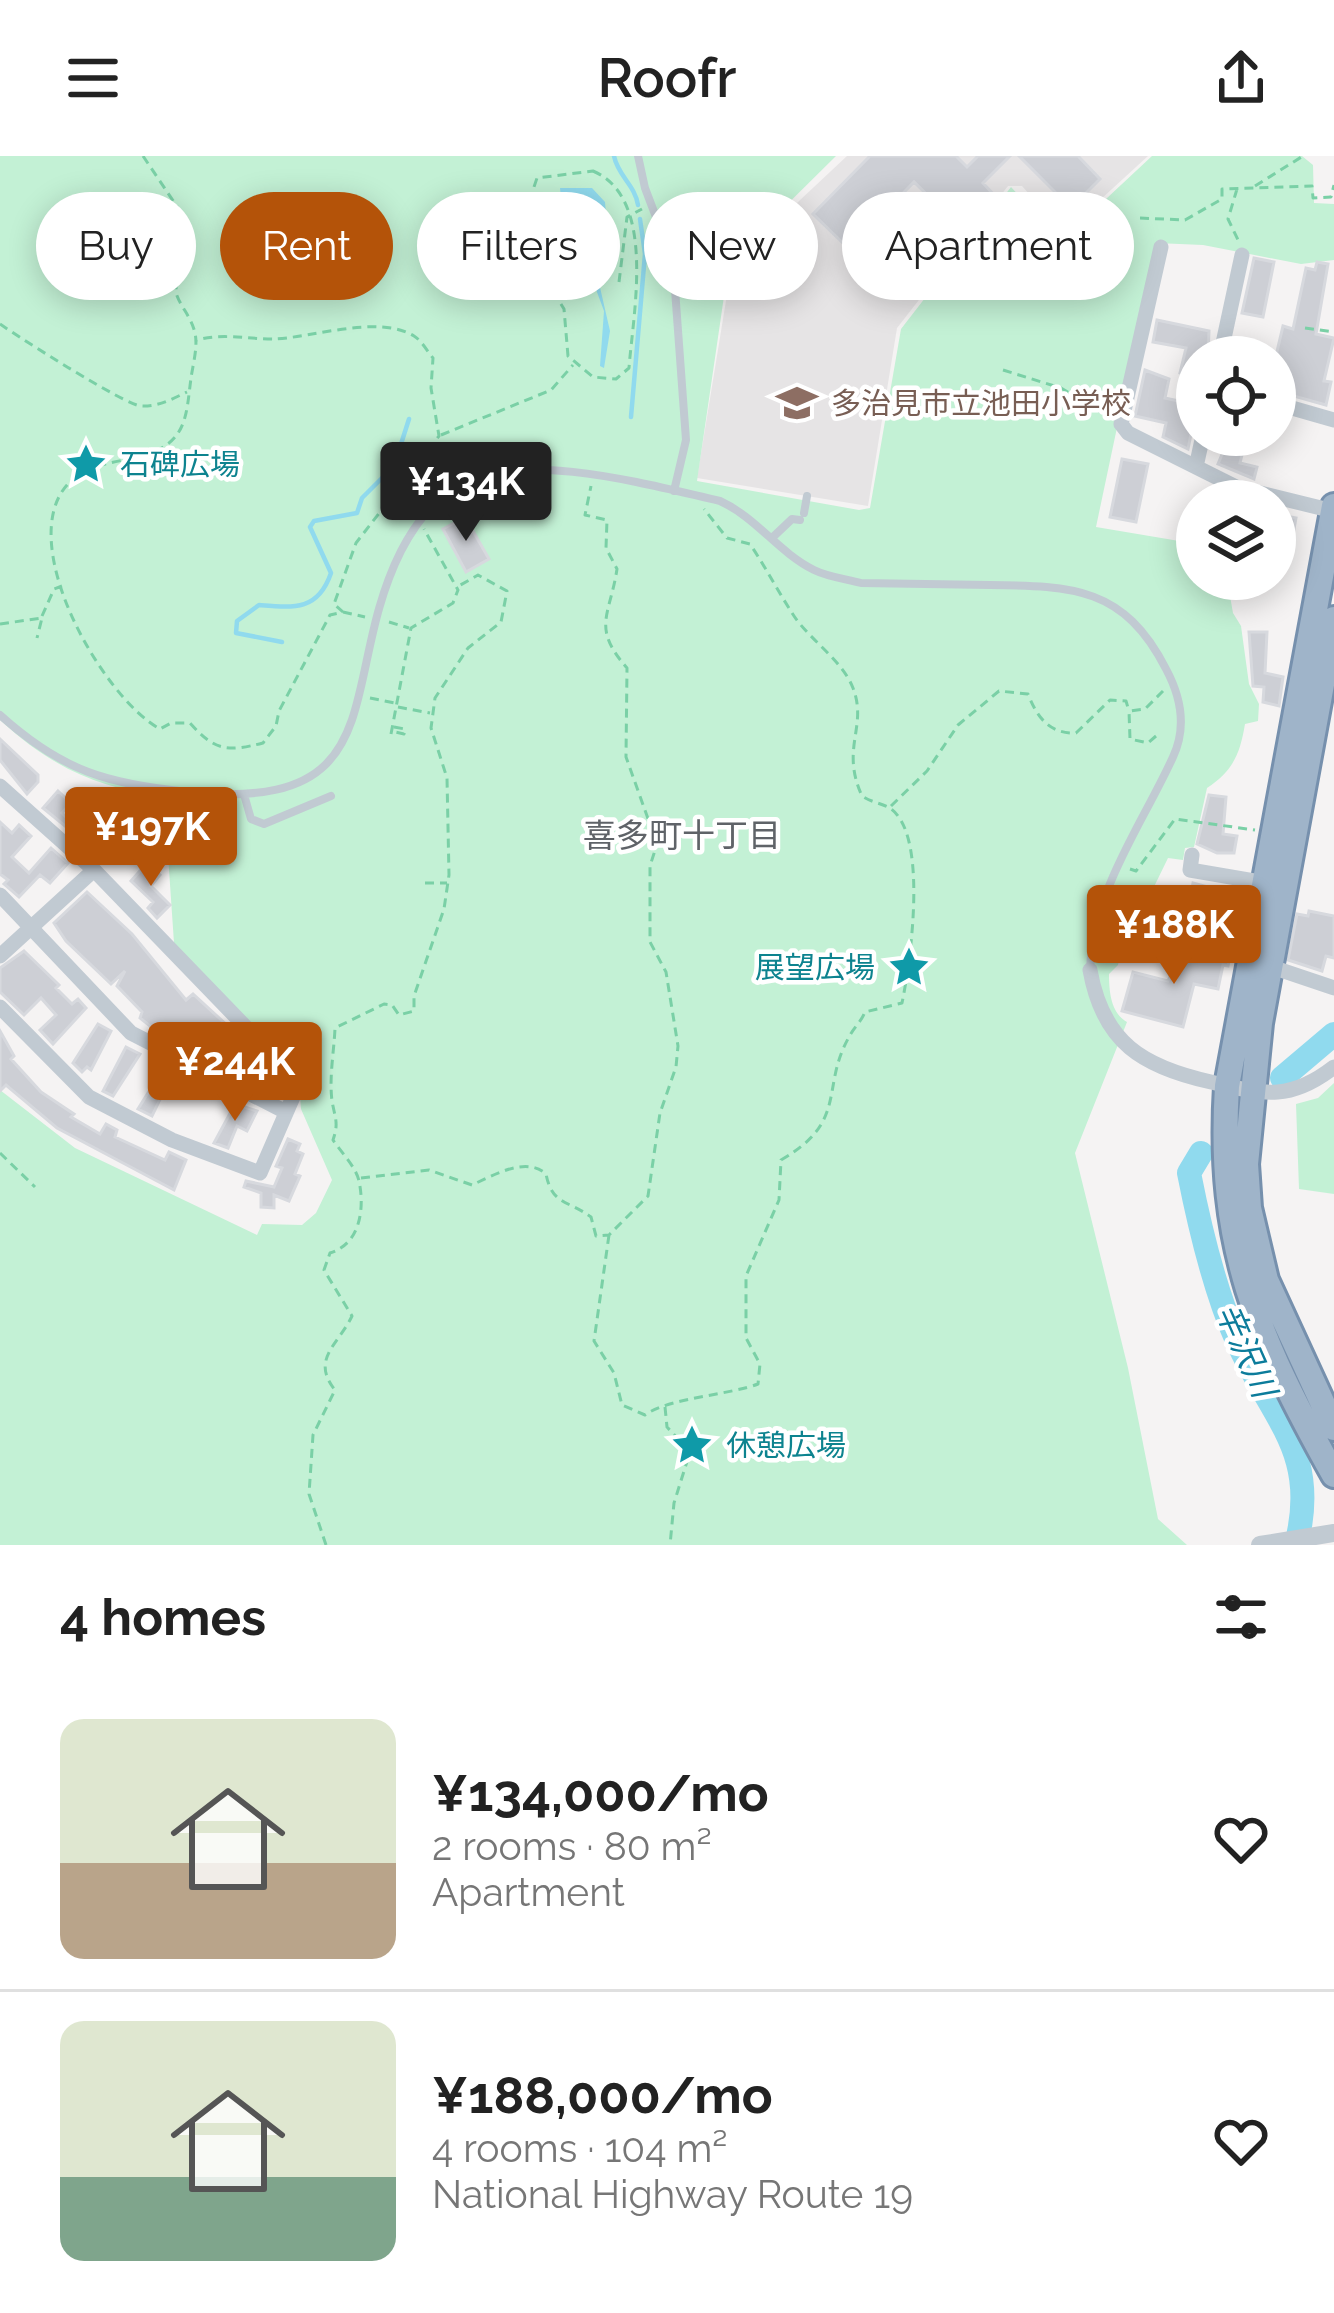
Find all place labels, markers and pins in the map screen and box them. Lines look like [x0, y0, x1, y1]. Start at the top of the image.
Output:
school or university icon: 多治見市立池田小学校 [774, 380, 820, 426]
place label: 多治見市立池田小学校 [831, 386, 1131, 421]
place icon: 石碑広場 [63, 441, 109, 487]
pin: ¥134K [382, 442, 550, 544]
place label: 石碑広場 [120, 447, 240, 482]
pin: ¥197K [67, 787, 235, 889]
pin: ¥188K [1090, 885, 1258, 987]
place icon: 展望広場 [886, 944, 932, 990]
place label: 展望広場 [755, 950, 875, 985]
pin: ¥244K [151, 1022, 319, 1124]
place icon: 休憩広場 [669, 1422, 715, 1468]
place label: 休憩広場 [726, 1428, 846, 1463]

